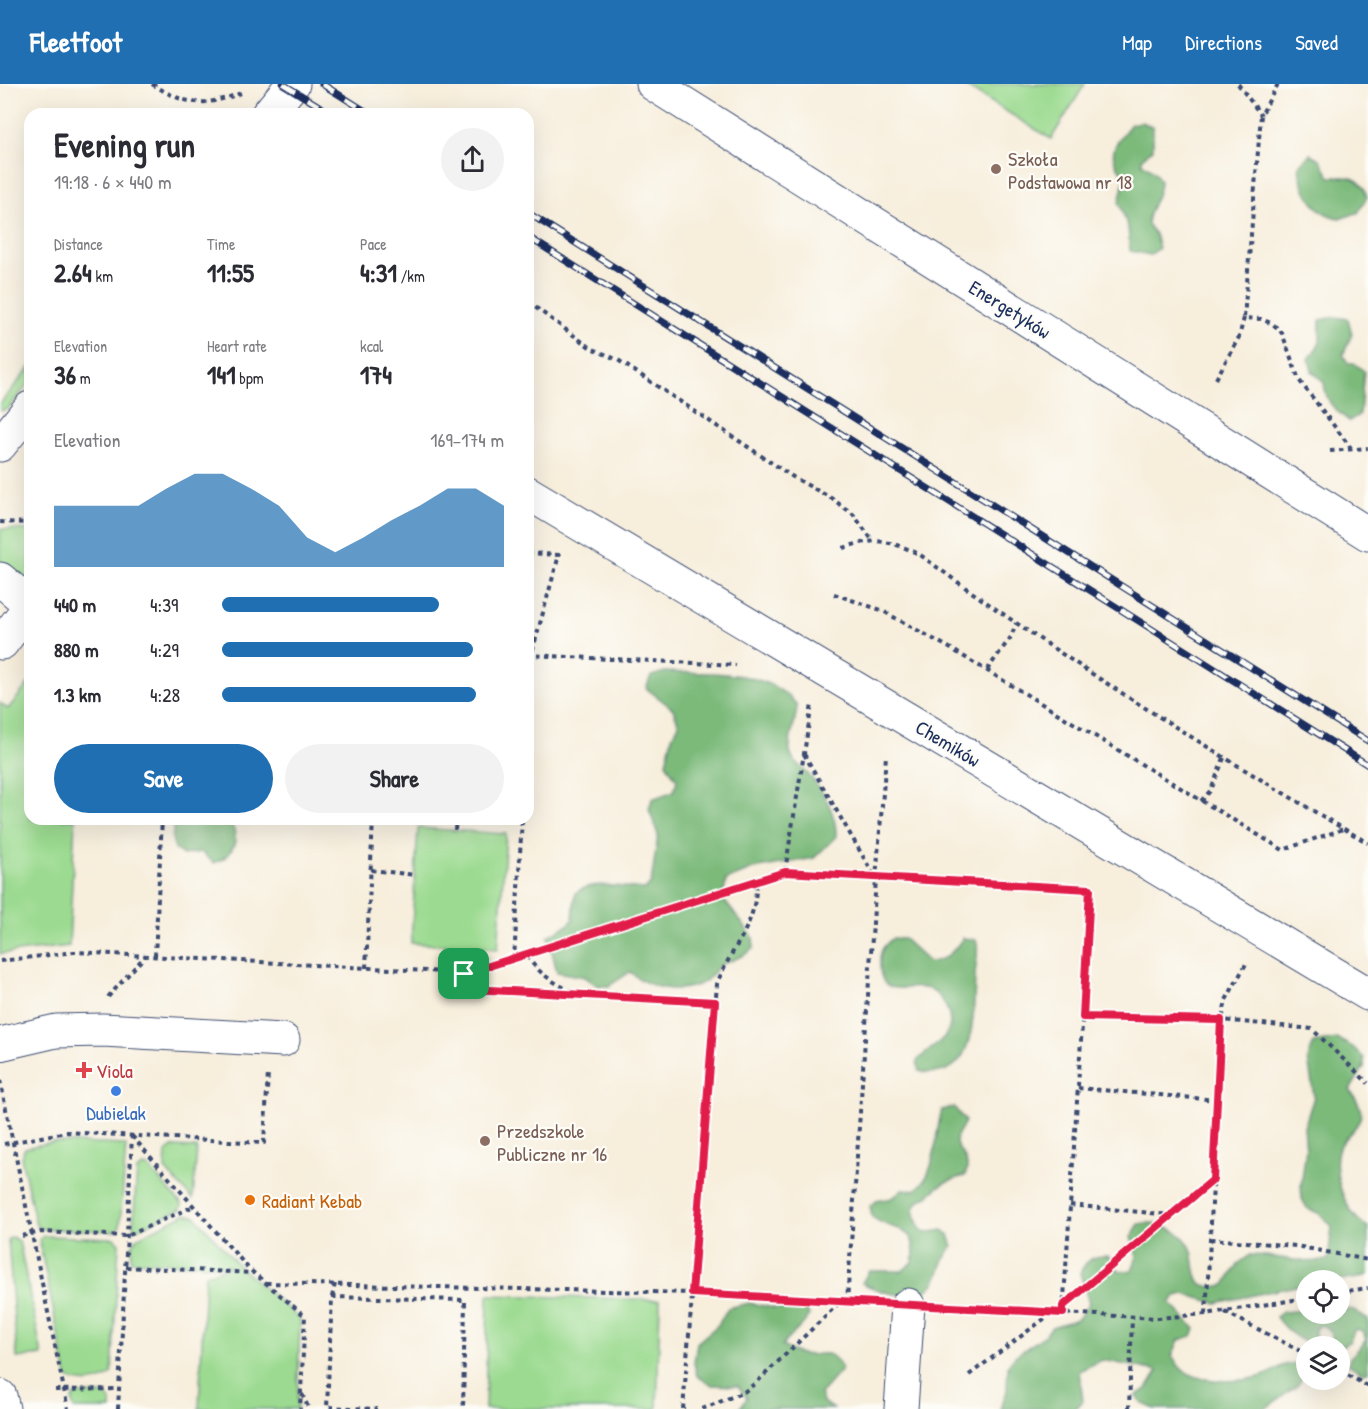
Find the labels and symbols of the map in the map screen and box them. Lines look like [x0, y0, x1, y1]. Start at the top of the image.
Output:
place label: Szkoła Podstawowa nr 18 [1008, 145, 1132, 195]
marker: Szkoła Podstawowa nr 18 [989, 162, 1003, 176]
street label: Energetyków [964, 273, 1056, 345]
street label: Chemików [911, 713, 985, 773]
pin [438, 948, 489, 999]
place label: Viola [96, 1057, 133, 1084]
marker: Viola [77, 1063, 91, 1077]
marker: Dubielak [109, 1084, 123, 1098]
place label: Dubielak [86, 1099, 146, 1126]
place label: Przedszkole Publiczne nr 16 [497, 1117, 607, 1167]
marker: Przedszkole Publiczne nr 16 [478, 1134, 492, 1148]
place label: Radiant Kebab [262, 1187, 362, 1214]
marker: Radiant Kebab [243, 1193, 257, 1207]

